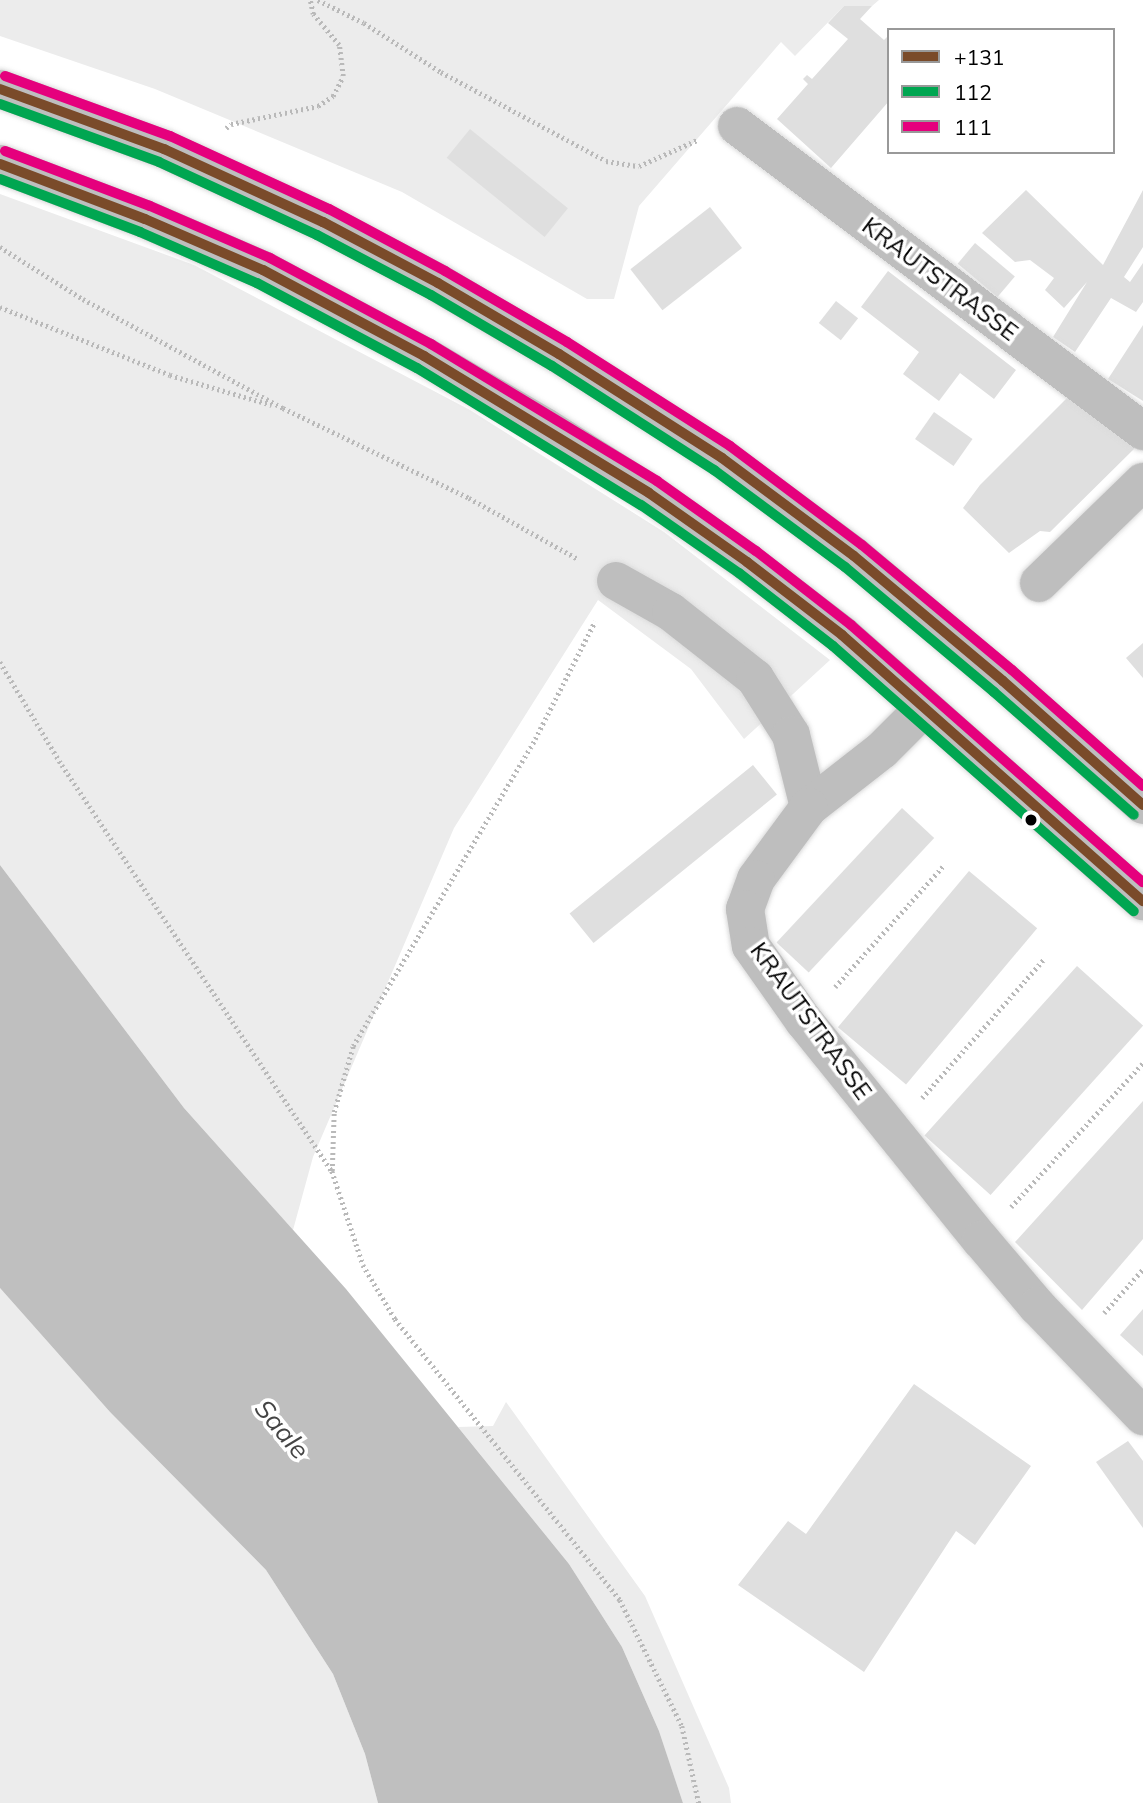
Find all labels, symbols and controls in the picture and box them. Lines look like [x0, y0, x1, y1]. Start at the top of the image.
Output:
legend [888, 28, 1115, 154]
text: +131 [954, 44, 1004, 70]
text: 112 [954, 79, 992, 105]
text: 111 [954, 114, 992, 140]
street label: KRAUTSTRASSE [856, 211, 1024, 347]
unlabelled marker [1024, 813, 1038, 827]
street label: KRAUTSTRASSE [744, 937, 878, 1105]
water label: Saale [248, 1393, 316, 1465]

